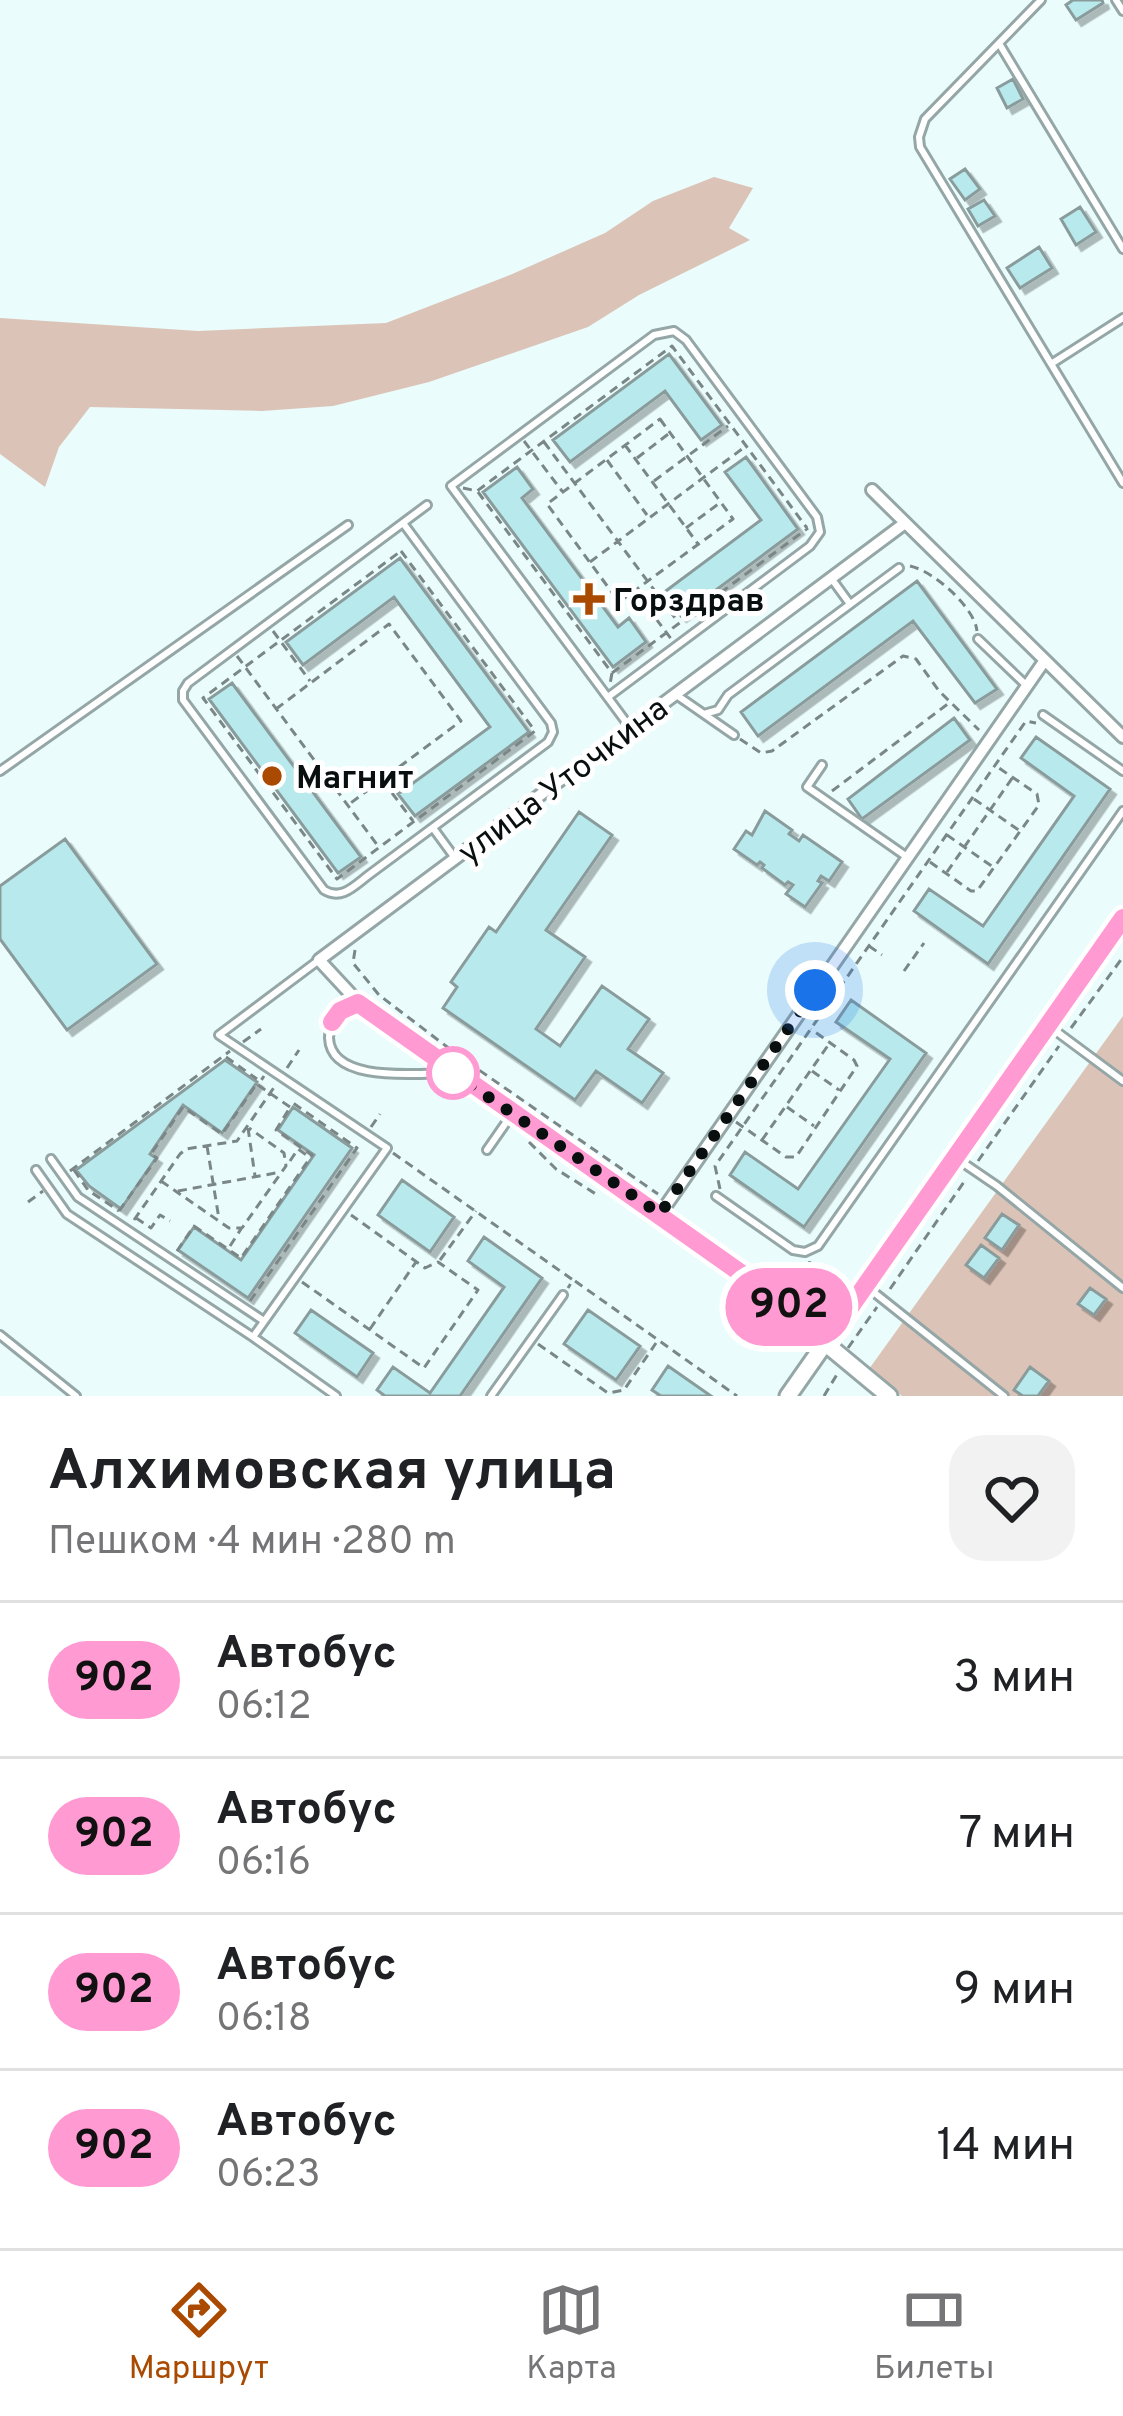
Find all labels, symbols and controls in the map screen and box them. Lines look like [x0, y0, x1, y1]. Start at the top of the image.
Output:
place label: Горздрав [613, 582, 765, 624]
marker: Горздрав [576, 586, 602, 612]
street label: улица Уточкина [451, 689, 678, 875]
place label: Магнит [296, 759, 414, 801]
marker: Магнит [259, 763, 285, 789]
your location [785, 960, 845, 1020]
unlabelled marker [428, 1048, 478, 1098]
line badge: 902 [720, 1268, 858, 1346]
text: 902 [749, 1280, 829, 1333]
button: heart [949, 1435, 1075, 1561]
text: Алхимовская улица [48, 1438, 616, 1510]
text: Пешком · 4 мин · 280 m [48, 1519, 456, 1568]
text: Автобус [216, 1627, 397, 1684]
text: 3 мин [953, 1651, 1075, 1708]
text: 902 [74, 1653, 154, 1706]
text: 06:12 [216, 1684, 312, 1733]
text: Автобус [216, 1783, 397, 1840]
text: 7 мин [959, 1807, 1075, 1864]
text: 902 [74, 1809, 154, 1862]
text: 06:16 [216, 1840, 311, 1889]
text: Автобус [216, 1939, 397, 1996]
text: 9 мин [954, 1963, 1075, 2020]
text: 902 [74, 1965, 154, 2018]
text: 06:18 [216, 1996, 311, 2045]
text: Автобус [216, 2095, 397, 2152]
text: 14 мин [937, 2119, 1075, 2176]
text: 902 [74, 2121, 154, 2174]
text: 06:23 [216, 2152, 320, 2201]
tab: Маршрут [129, 2277, 269, 2391]
tab: Карта [526, 2277, 617, 2391]
tab: Билеты [874, 2277, 994, 2391]

